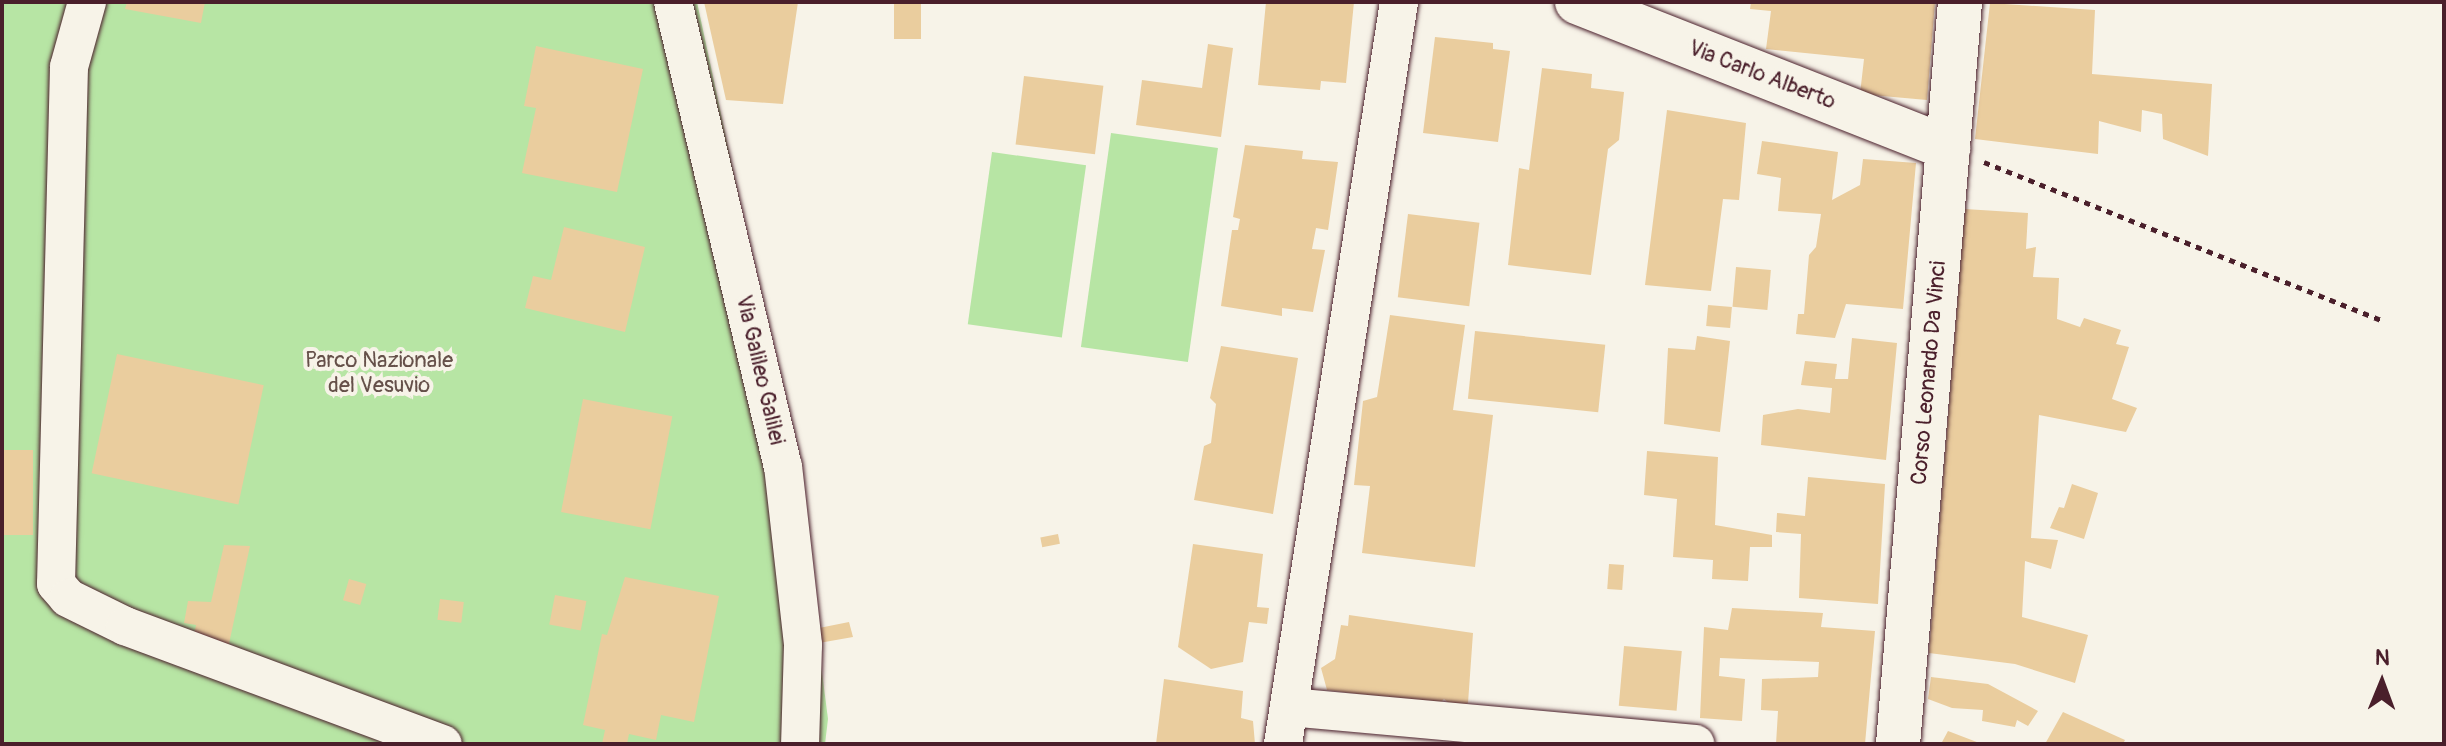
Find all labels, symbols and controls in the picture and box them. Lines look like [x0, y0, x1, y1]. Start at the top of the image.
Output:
street label: Via Carlo Alberto [1685, 35, 1839, 115]
street label: Corso Leonardo Da Vinci [1906, 260, 1952, 486]
street label: Via Galileo Galilei [730, 293, 790, 447]
park label: Parco Nazionale del Vesuvio [305, 347, 453, 398]
north arrow [2342, 642, 2422, 722]
text: N [2375, 644, 2390, 672]

